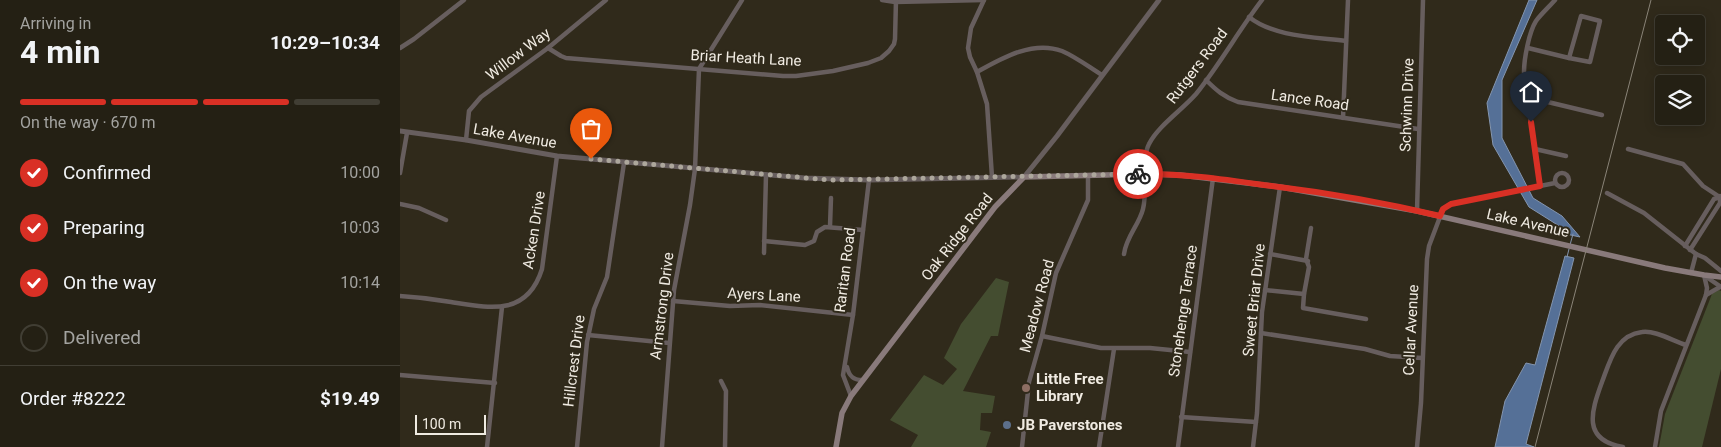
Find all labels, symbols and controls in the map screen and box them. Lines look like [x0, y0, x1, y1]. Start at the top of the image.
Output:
text: Arriving in [20, 14, 91, 33]
map controls [1655, 15, 1705, 125]
button: locate [1655, 15, 1705, 65]
street label: Willow Way [482, 24, 554, 84]
street label: Rutgers Road [1163, 25, 1231, 107]
text: 10:29–10:34 [270, 31, 380, 54]
text: 4 min [20, 33, 100, 71]
street label: Briar Heath Lane [690, 46, 802, 70]
street label: Schwinn Drive [1396, 58, 1418, 152]
pin [1510, 71, 1552, 122]
button: layers [1655, 75, 1705, 125]
icon: home [1517, 78, 1545, 106]
street label: Lance Road [1270, 86, 1350, 114]
pin [570, 108, 612, 159]
text: On the way · 670 m [20, 113, 156, 132]
icon: bag [577, 115, 605, 143]
street label: Lake Avenue [472, 120, 558, 152]
courier [1113, 149, 1163, 199]
icon: check [20, 159, 48, 187]
icon: bike [1124, 160, 1152, 188]
text: Confirmed [63, 161, 151, 184]
text: 10:00 [340, 163, 380, 182]
street label: Acken Drive [519, 190, 549, 270]
street label: Oak Ridge Road [917, 190, 997, 284]
street label: Lake Avenue [1485, 205, 1571, 241]
icon: check [20, 214, 48, 242]
text: Preparing [63, 216, 145, 239]
text: 10:03 [340, 218, 380, 237]
street label: Raritan Road [831, 226, 859, 314]
street label: Sweet Briar Drive [1239, 243, 1269, 357]
street label: Stonehenge Terrace [1165, 244, 1201, 378]
street label: Armstrong Drive [646, 251, 678, 361]
street label: Meadow Road [1016, 257, 1058, 355]
icon: check [20, 269, 48, 297]
text: On the way [63, 271, 156, 294]
text: 10:14 [340, 273, 380, 292]
street label: Ayers Lane [727, 284, 801, 306]
street label: Cellar Avenue [1400, 284, 1422, 376]
street label: Hillcrest Drive [559, 314, 589, 408]
text: Delivered [63, 326, 141, 349]
place label: Little Free Library [1036, 370, 1104, 405]
marker: Little Free Library [1020, 382, 1032, 394]
text: Order #8222 [20, 387, 126, 410]
text: $19.49 [320, 387, 380, 410]
scale bar [415, 412, 486, 435]
text: 100 m [422, 416, 461, 432]
place label: JB Paverstones [1017, 416, 1123, 434]
marker: JB Paverstones [1001, 419, 1013, 431]

